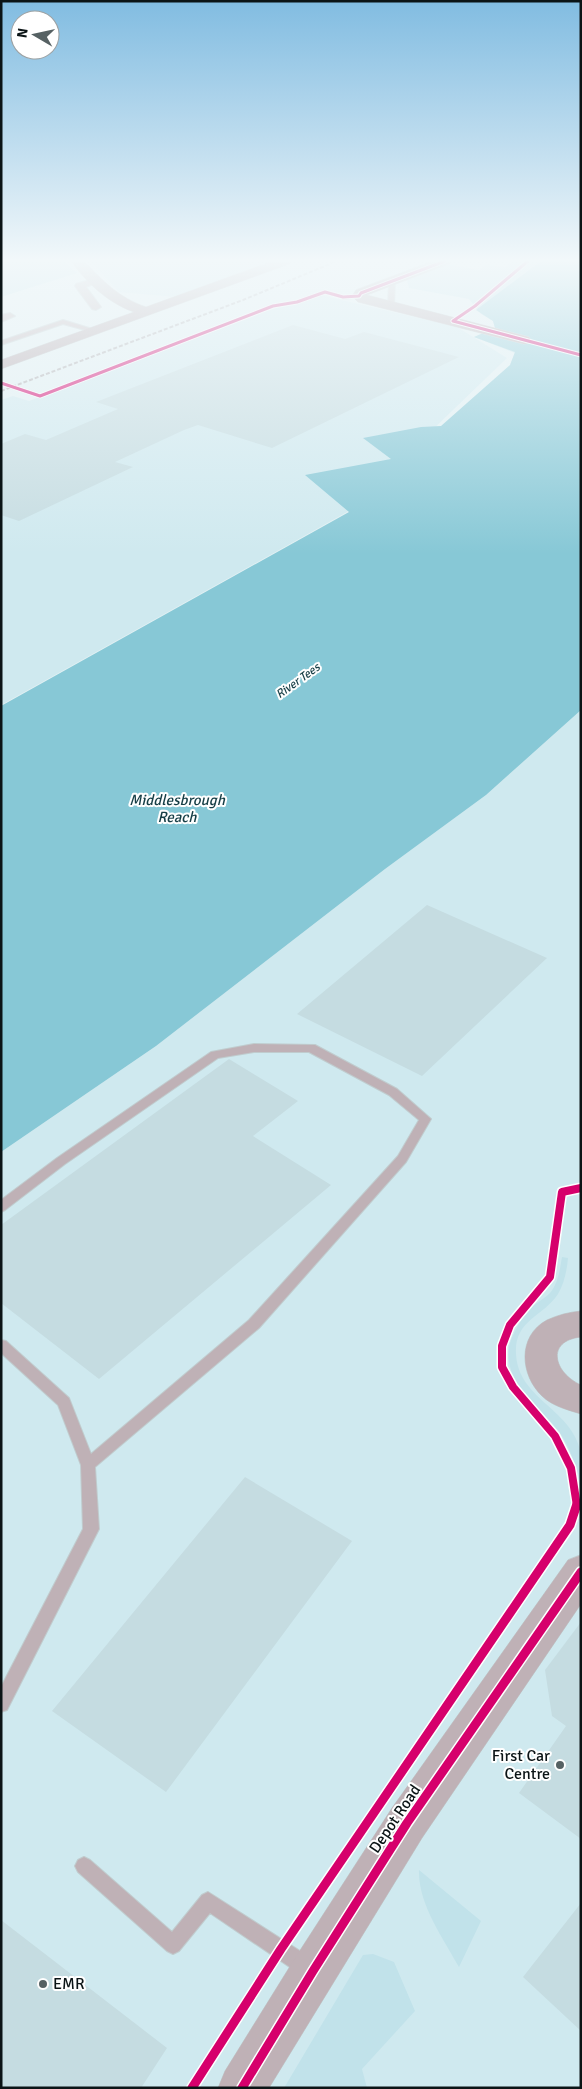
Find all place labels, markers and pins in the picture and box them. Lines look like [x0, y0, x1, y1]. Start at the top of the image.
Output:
place label: First Car Centre [492, 1746, 550, 1784]
marker: First Car Centre [554, 1759, 566, 1771]
place label: EMR [53, 1974, 85, 1994]
marker: EMR [37, 1978, 49, 1990]

